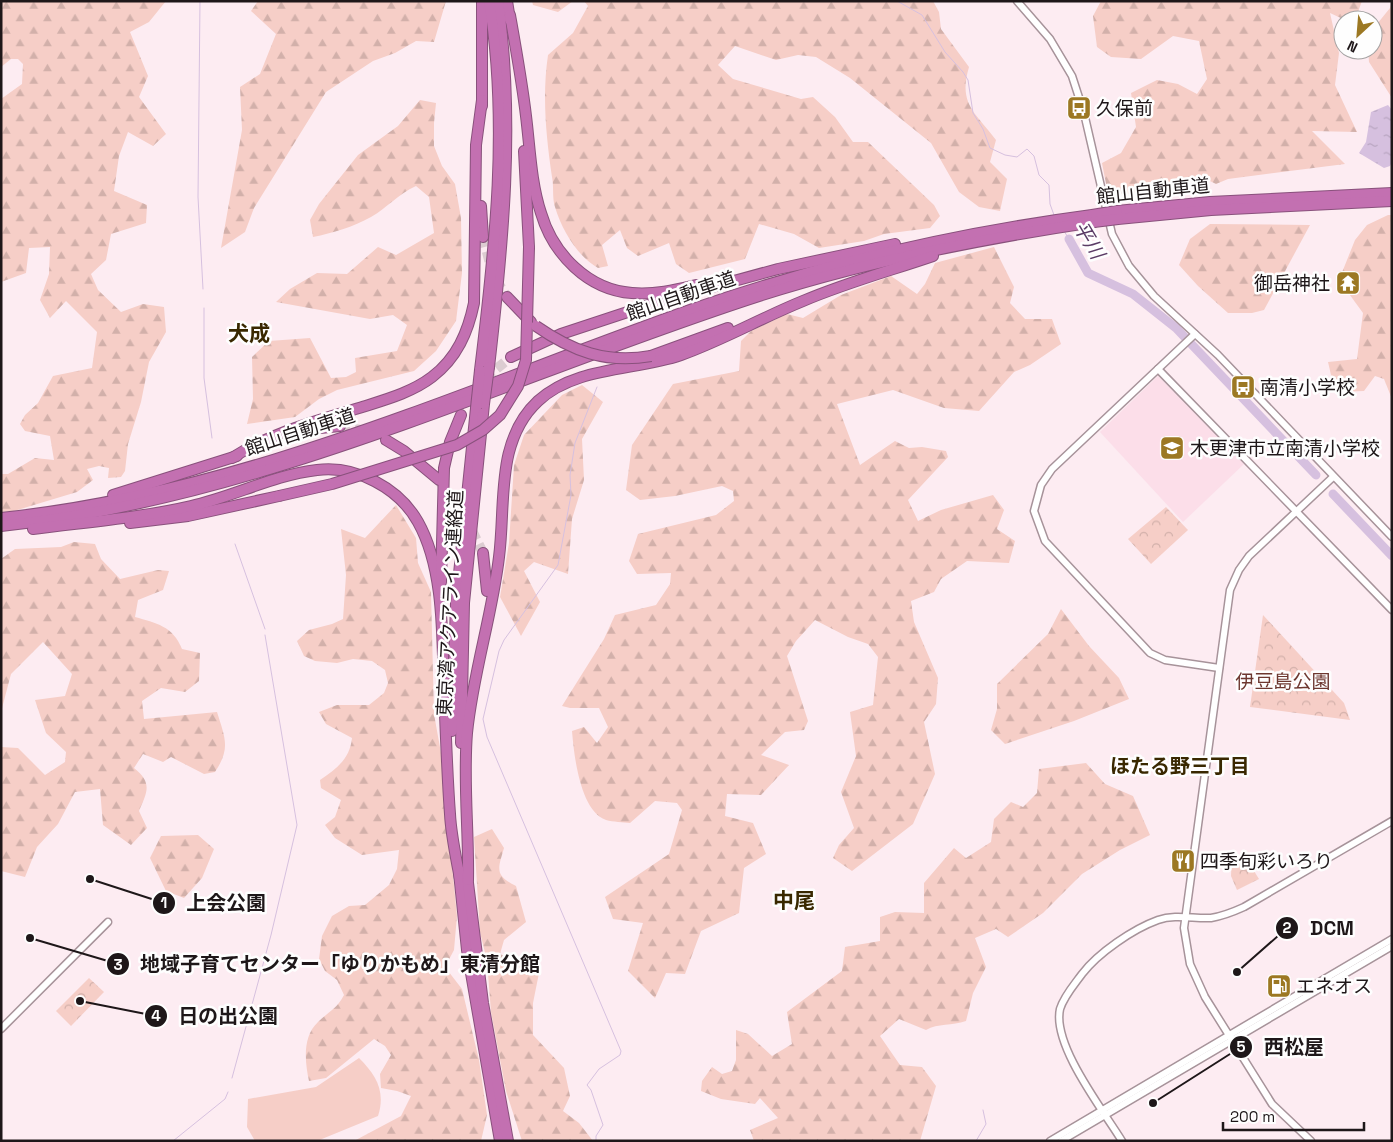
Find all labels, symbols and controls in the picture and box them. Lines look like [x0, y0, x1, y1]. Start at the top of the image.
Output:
north arrow [1333, 10, 1383, 60]
text: N [1344, 37, 1360, 57]
bus stop icon: 久保前 [1066, 95, 1092, 121]
place label: 久保前 [1096, 96, 1153, 121]
street label: 館山自動車道 [1095, 173, 1211, 209]
water label: 平川 [1068, 216, 1111, 266]
street label: 館山自動車道 [623, 266, 739, 326]
temple icon: 御岳神社 [1335, 270, 1361, 296]
place label: 御岳神社 [1254, 271, 1330, 296]
district label: 犬成 [228, 320, 270, 347]
bus stop icon: 南清小学校 [1230, 374, 1256, 400]
place label: 南清小学校 [1260, 375, 1355, 400]
street label: 館山自動車道 [242, 402, 358, 462]
school or university icon: 木更津市立南清小学校 [1159, 435, 1185, 461]
place label: 木更津市立南清小学校 [1190, 436, 1380, 461]
street label: 東京湾アクアライン連絡道 [432, 489, 468, 717]
park label: 伊豆島公園 [1235, 669, 1331, 694]
district label: ほたる野三丁目 [1110, 753, 1250, 779]
restaurant icon: 四季旬彩いろり [1170, 848, 1196, 874]
place label: 四季旬彩いろり [1200, 849, 1333, 874]
callout: 上会公園 [151, 885, 276, 920]
district label: 中尾 [773, 887, 815, 914]
text: 上会公園 [186, 890, 266, 916]
text: 1 [161, 893, 167, 912]
callout: DCM [1275, 911, 1363, 946]
text: DCM [1310, 915, 1354, 941]
text: 2 [1283, 918, 1292, 937]
callout: 地域子育てセンター「ゆりかもめ」東清分館 [105, 947, 550, 982]
text: 地域子育てセンター「ゆりかもめ」東清分館 [140, 951, 540, 977]
text: 3 [113, 955, 123, 974]
fuel station icon: エネオス [1266, 973, 1292, 999]
place label: エネオス [1296, 974, 1372, 999]
callout: 日の出公園 [143, 998, 288, 1033]
text: 日の出公園 [178, 1003, 278, 1029]
text: 4 [151, 1006, 161, 1025]
callout: 西松屋 [1229, 1029, 1334, 1064]
text: 西松屋 [1264, 1034, 1324, 1060]
text: 5 [1236, 1037, 1246, 1056]
scale bar [1223, 1100, 1364, 1132]
text: 200 m [1230, 1107, 1275, 1126]

